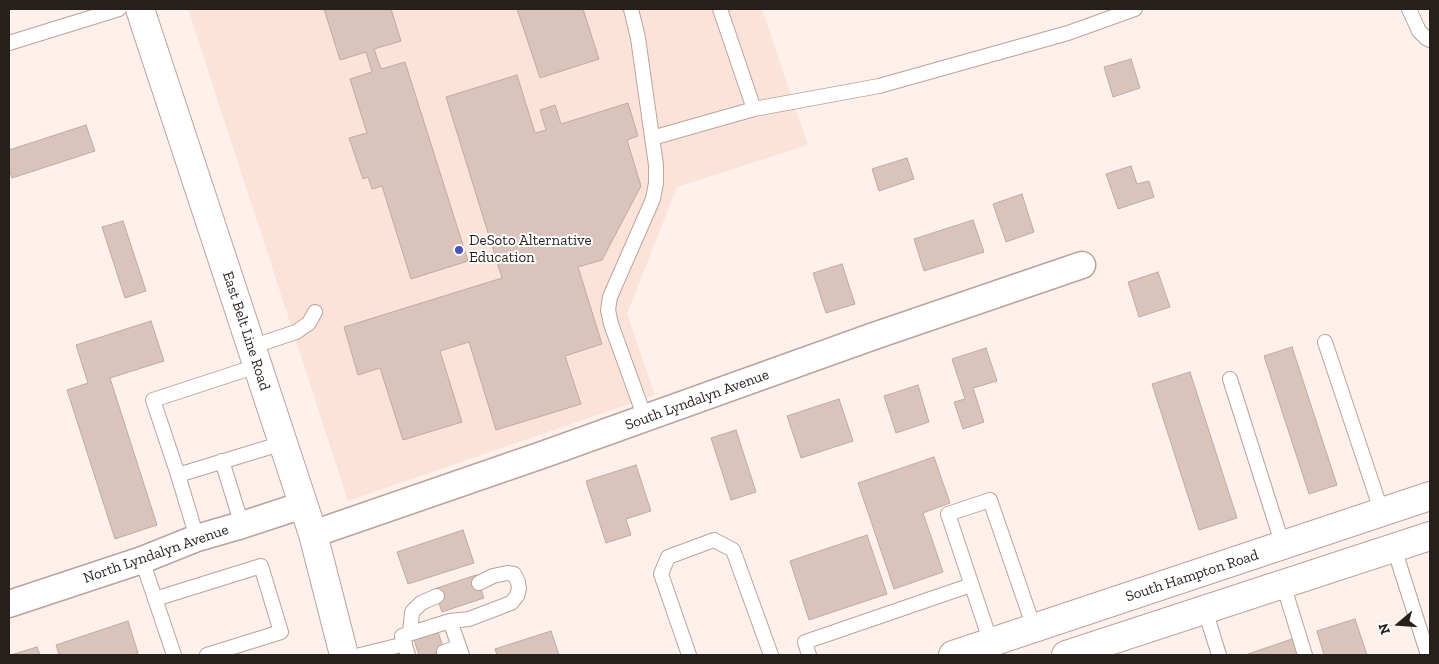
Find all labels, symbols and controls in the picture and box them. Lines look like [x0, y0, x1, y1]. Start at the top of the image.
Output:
place label: DeSoto Alternative Education [469, 232, 591, 267]
marker: DeSoto Alternative Education [453, 244, 465, 256]
street label: East Belt Line Road [218, 269, 274, 393]
street label: South Lyndalyn Avenue [623, 366, 771, 434]
street label: North Lyndalyn Avenue [81, 521, 231, 587]
street label: South Hampton Road [1123, 546, 1261, 606]
north arrow [1374, 599, 1424, 649]
text: N [1375, 621, 1394, 636]

